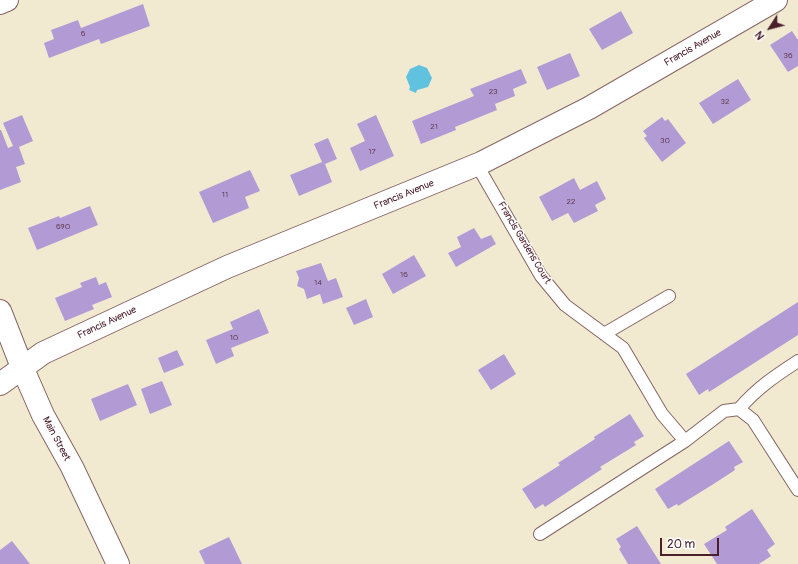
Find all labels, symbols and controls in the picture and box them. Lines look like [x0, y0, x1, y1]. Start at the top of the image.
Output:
north arrow [750, 8, 790, 48]
street label: Francis Avenue [662, 27, 724, 69]
house number: 6 [81, 29, 85, 39]
text: N [752, 29, 767, 42]
house number: 36 [783, 51, 793, 61]
house number: 23 [489, 87, 497, 97]
house number: 32 [721, 97, 729, 107]
house number: 21 [430, 122, 438, 132]
house number: 30 [660, 136, 670, 146]
house number: 17 [368, 147, 376, 157]
street label: Francis Avenue [372, 177, 436, 213]
house number: 11 [222, 190, 228, 200]
house number: 22 [567, 197, 575, 207]
street label: Francis Gardens Court [495, 200, 553, 286]
house number: 690 [56, 222, 70, 232]
house number: 16 [400, 270, 408, 280]
house number: 14 [314, 278, 322, 288]
street label: Francis Avenue [76, 304, 138, 342]
house number: 10 [230, 333, 238, 343]
street label: Main Street [39, 415, 73, 463]
scale bar [662, 530, 721, 556]
text: 20 m [667, 537, 695, 552]

